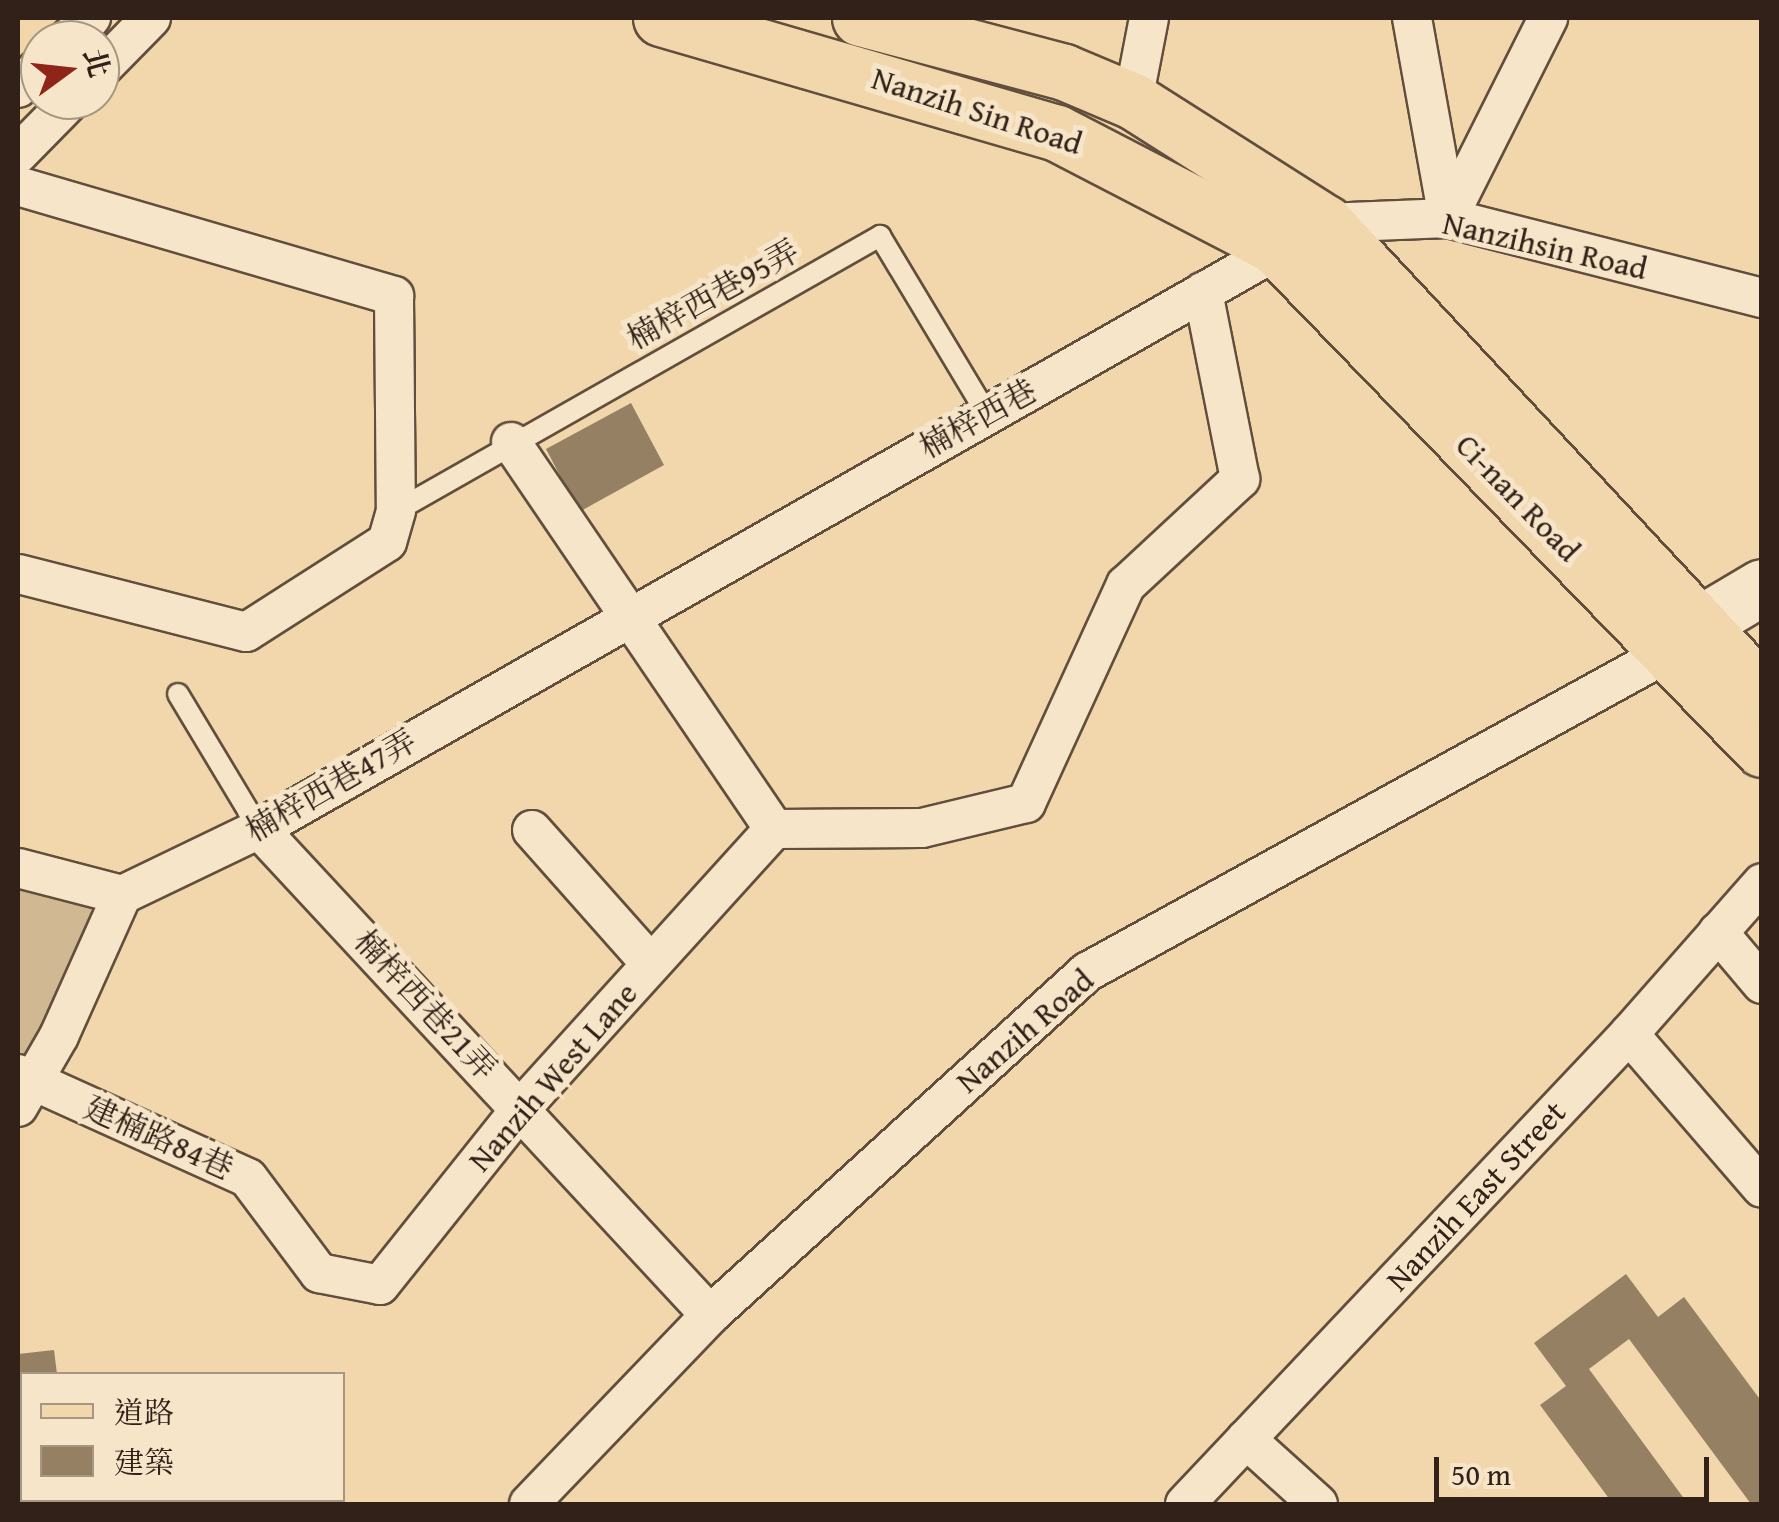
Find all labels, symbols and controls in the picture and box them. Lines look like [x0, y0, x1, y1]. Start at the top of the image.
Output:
north arrow [20, 20, 120, 120]
text: 北 [74, 44, 121, 81]
street label: Nanzih Sin Road [867, 59, 1087, 163]
street label: Nanzihsin Road [1439, 204, 1651, 288]
street label: 楠梓西巷95弄 [620, 232, 806, 358]
street label: 楠梓西巷 [913, 371, 1043, 467]
street label: Ci-nan Road [1448, 426, 1588, 570]
street label: 楠梓西巷47弄 [239, 722, 423, 850]
street label: 楠梓西巷21弄 [346, 922, 504, 1088]
street label: Nanzih Road [949, 961, 1101, 1101]
street label: Nanzih West Lane [461, 975, 645, 1179]
street label: 建楠路84巷 [79, 1088, 239, 1188]
street label: Nanzih East Street [1378, 1093, 1574, 1299]
legend [20, 1372, 345, 1502]
text: 道路 [114, 1390, 174, 1434]
scale bar [1439, 1437, 1714, 1499]
text: 建築 [114, 1440, 174, 1484]
text: 50 m [1451, 1452, 1511, 1496]

